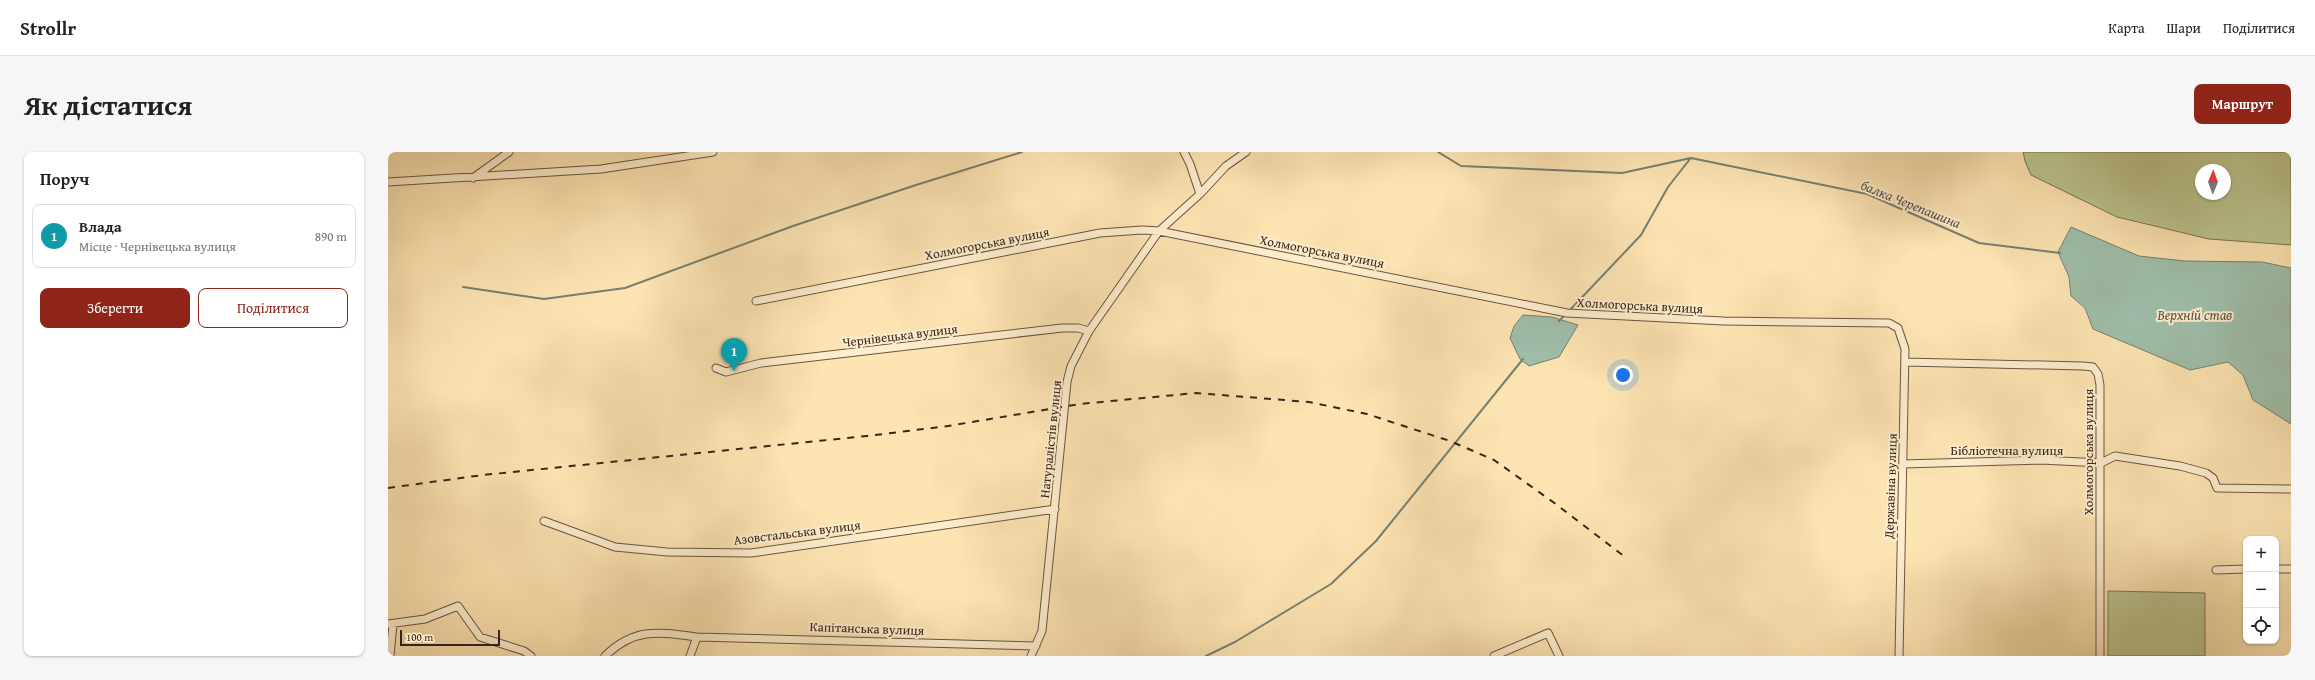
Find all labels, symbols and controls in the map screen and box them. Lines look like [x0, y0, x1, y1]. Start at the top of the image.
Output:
text: Strollr [20, 14, 76, 42]
text: Карта [2108, 18, 2145, 38]
text: Шари [2167, 18, 2201, 38]
text: Поділитися [2223, 18, 2295, 38]
text: Як дістатися [24, 84, 192, 125]
button: Маршрут [2194, 84, 2291, 124]
north arrow [2195, 164, 2231, 200]
text: Поруч [40, 166, 89, 191]
water label: балка Черепашина [1858, 175, 1964, 233]
text: Влада [79, 216, 122, 237]
street label: Холмогорська вулиця [923, 222, 1051, 265]
text: 1 [51, 227, 57, 246]
text: 890 m [315, 227, 347, 246]
street label: Холмогорська вулиця [1258, 230, 1386, 273]
text: Місце · Чернівецька вулиця [79, 237, 236, 256]
button: Зберегти [40, 288, 190, 328]
button: Поділитися [198, 288, 348, 328]
street label: Холмогорська вулиця [1576, 293, 1704, 318]
water label: Верхній став [2157, 305, 2232, 325]
street label: Чернівецька вулиця [841, 319, 959, 352]
pin: 1 [721, 338, 747, 371]
your location [1613, 365, 1633, 385]
street label: Натуралістів вулиця [1035, 379, 1066, 499]
street label: Холмогорська вулиця [2079, 388, 2098, 515]
street label: Державіна вулиця [1879, 433, 1902, 540]
street label: Бібліотечна вулиця [1951, 441, 2064, 460]
street label: Азовстальська вулиця [733, 515, 862, 550]
map controls [2243, 536, 2279, 644]
button: + [2243, 536, 2279, 572]
button: − [2243, 572, 2279, 608]
button: locate [2243, 608, 2279, 644]
street label: Капітанська вулиця [809, 617, 925, 640]
scale bar [400, 628, 500, 647]
text: 100 m [406, 629, 433, 645]

